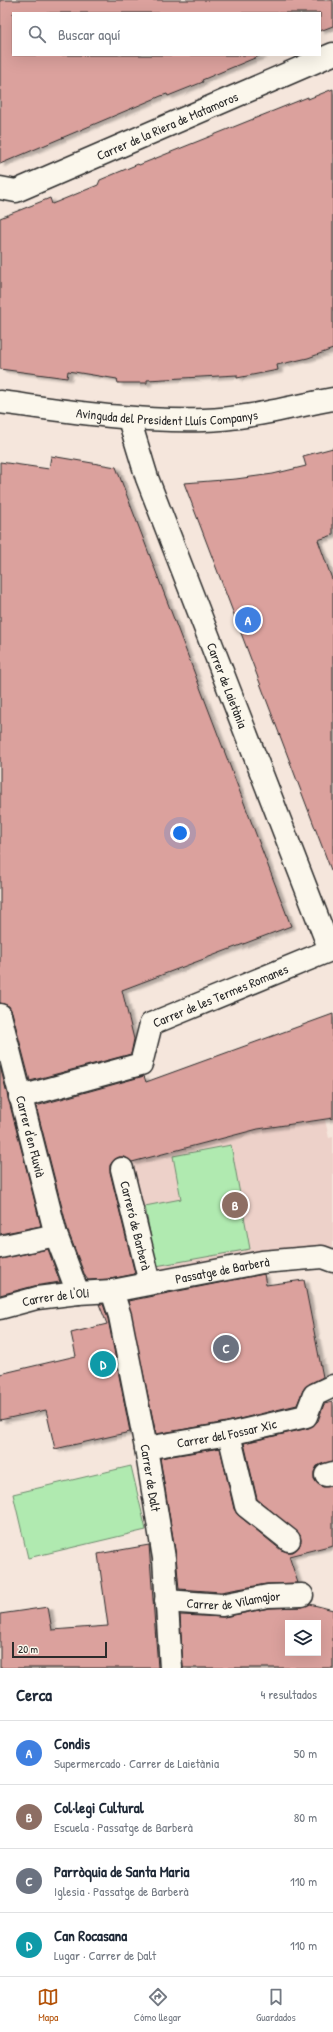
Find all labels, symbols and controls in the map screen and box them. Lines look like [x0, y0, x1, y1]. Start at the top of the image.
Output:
search box [12, 12, 321, 56]
icon: search [26, 23, 48, 45]
text: Buscar aquí [58, 24, 121, 45]
street label: Carrer de la Riera de Matamoros [94, 87, 241, 164]
street label: Avinguda del President Lluís Companys [75, 403, 259, 429]
pin: A [235, 605, 261, 635]
street label: Carrer de Laietània [203, 640, 252, 731]
your location [170, 823, 190, 843]
street label: Carrer de les Termes Romanes [150, 959, 291, 1031]
street label: Carrer d'en Fluvià [12, 1093, 50, 1179]
street label: Carreró de Barberà [116, 1179, 155, 1272]
pin: B [222, 1190, 248, 1220]
street label: Passatge de Barberà [174, 1252, 270, 1288]
street label: Carrer de l'Oli [20, 1283, 90, 1311]
pin: C [213, 1333, 239, 1363]
pin: D [90, 1349, 116, 1379]
street label: Carrer del Fossar Xic [175, 1414, 278, 1452]
street label: Carrer de Dalt [136, 1443, 165, 1513]
street label: Carrer de Vilamajor [186, 1587, 281, 1614]
map controls [285, 1620, 321, 1656]
button: layers [285, 1620, 321, 1656]
scale bar [12, 1640, 107, 1659]
text: 20 m [18, 1642, 38, 1656]
text: Cerca [16, 1683, 52, 1706]
text: 4 resultados [260, 1685, 317, 1703]
text: Condis [54, 1733, 90, 1754]
text: A [26, 1744, 32, 1762]
text: 50 m [294, 1744, 317, 1762]
text: Supermercado · Carrer de Laietània [54, 1754, 219, 1772]
text: Col·legi Cultural [54, 1797, 144, 1818]
text: B [26, 1808, 32, 1826]
text: 80 m [294, 1808, 317, 1826]
text: Escuela · Passatge de Barberà [54, 1818, 193, 1836]
text: Parròquia de Santa Maria [54, 1861, 189, 1882]
text: C [25, 1872, 33, 1890]
text: 110 m [290, 1872, 317, 1890]
text: Iglesia · Passatge de Barberà [54, 1882, 189, 1900]
text: Can Rocasana [54, 1925, 127, 1946]
text: D [26, 1936, 32, 1954]
text: 110 m [290, 1936, 317, 1954]
text: Lugar · Carrer de Dalt [54, 1946, 156, 1964]
tab: Mapa [37, 1986, 59, 2024]
tab: Cómo llegar [134, 1986, 181, 2024]
tab: Guardados [256, 1986, 296, 2024]

